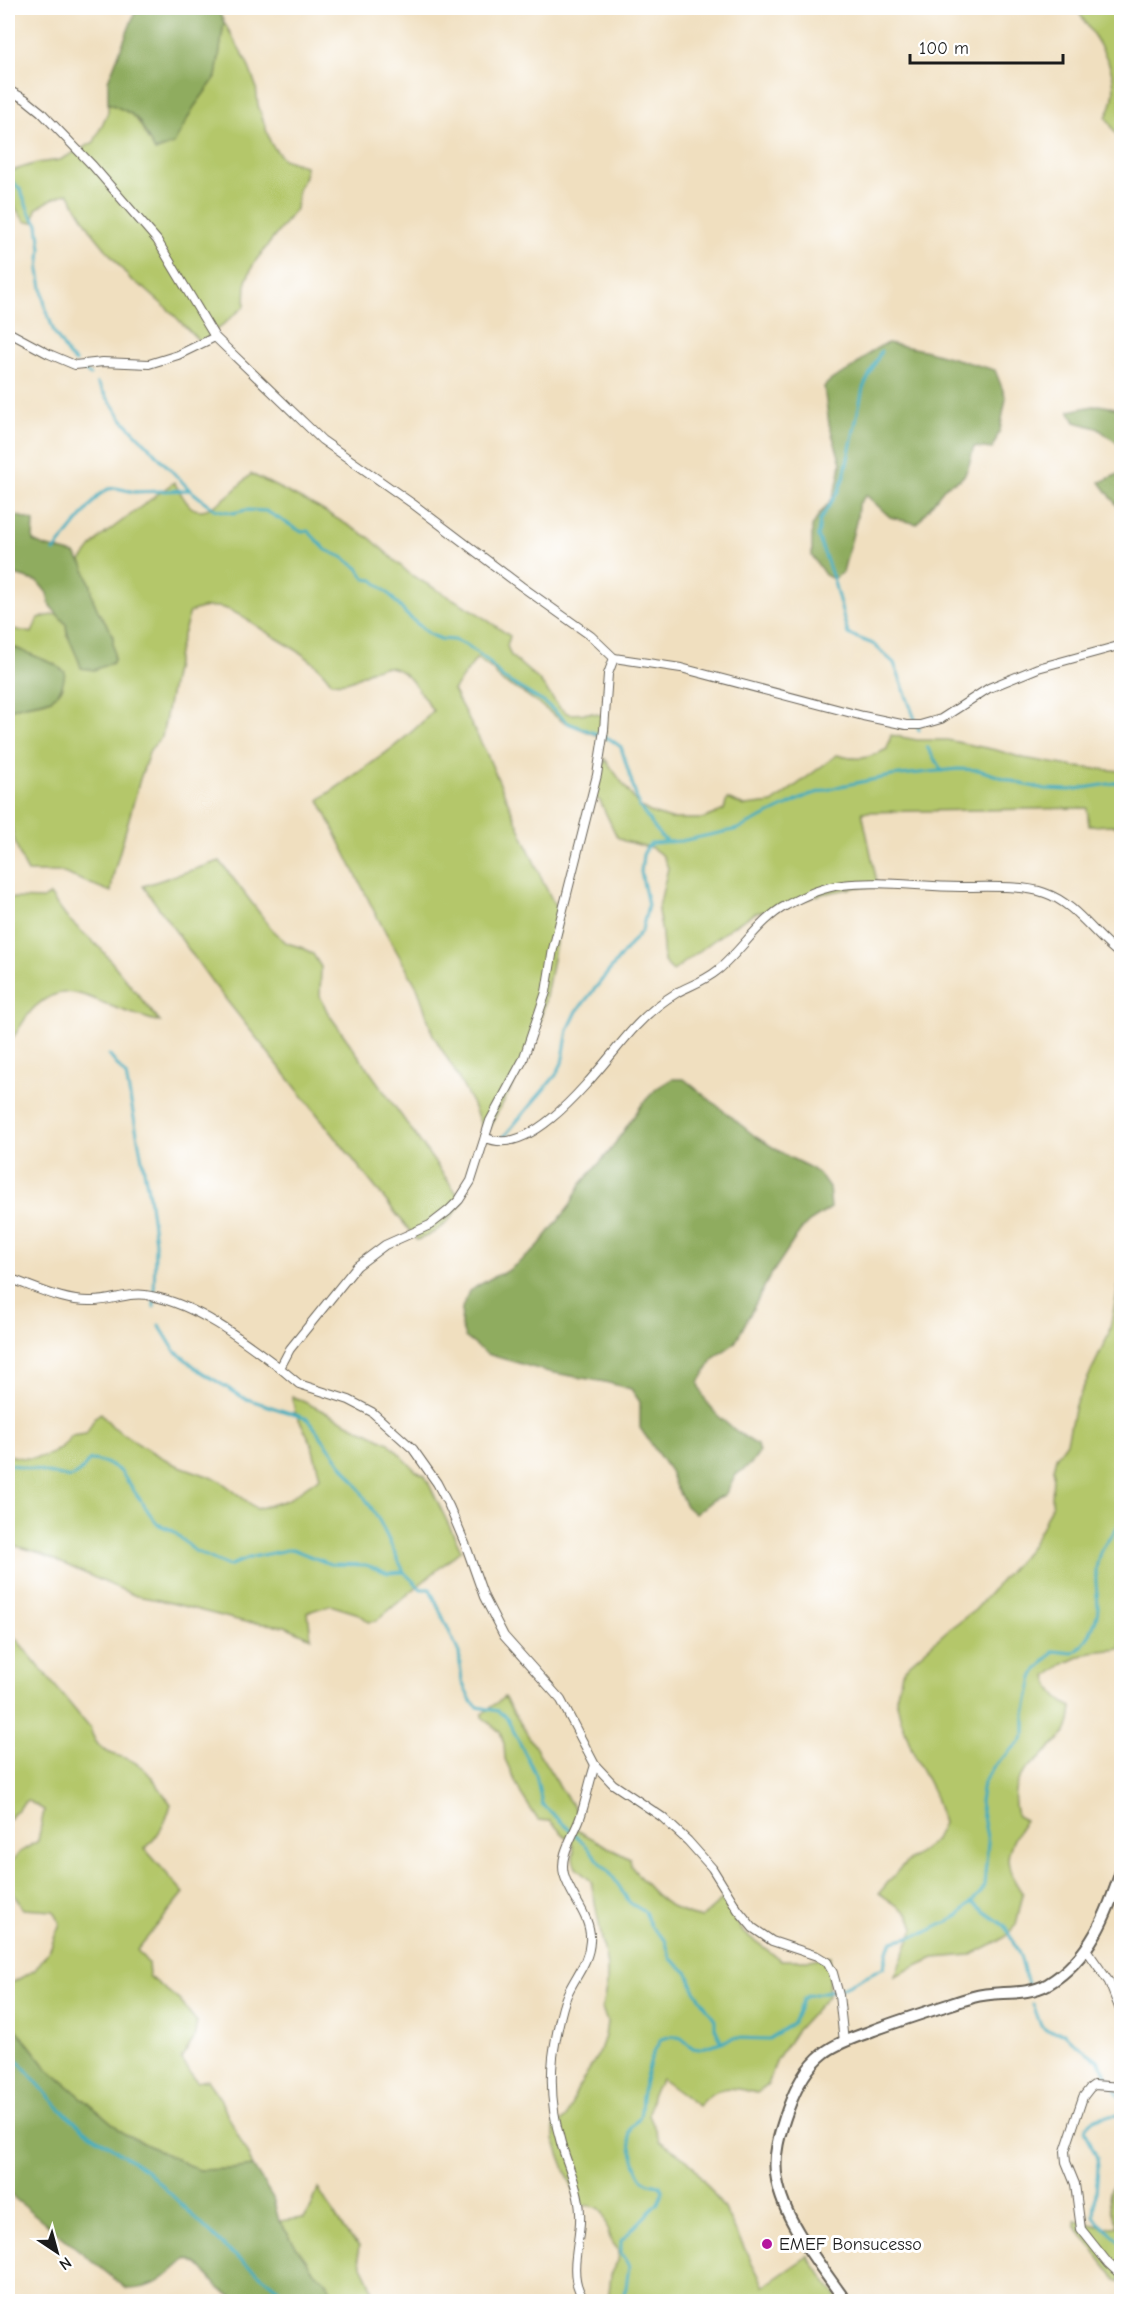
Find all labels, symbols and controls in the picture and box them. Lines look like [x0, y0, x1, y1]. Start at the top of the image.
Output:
scale bar [910, 27, 1063, 65]
text: 100 m [919, 38, 969, 59]
north arrow [27, 2222, 87, 2282]
place label: EMEF Bonsucesso [779, 2234, 922, 2255]
marker: EMEF Bonsucesso [760, 2237, 774, 2251]
text: N [56, 2253, 75, 2274]

